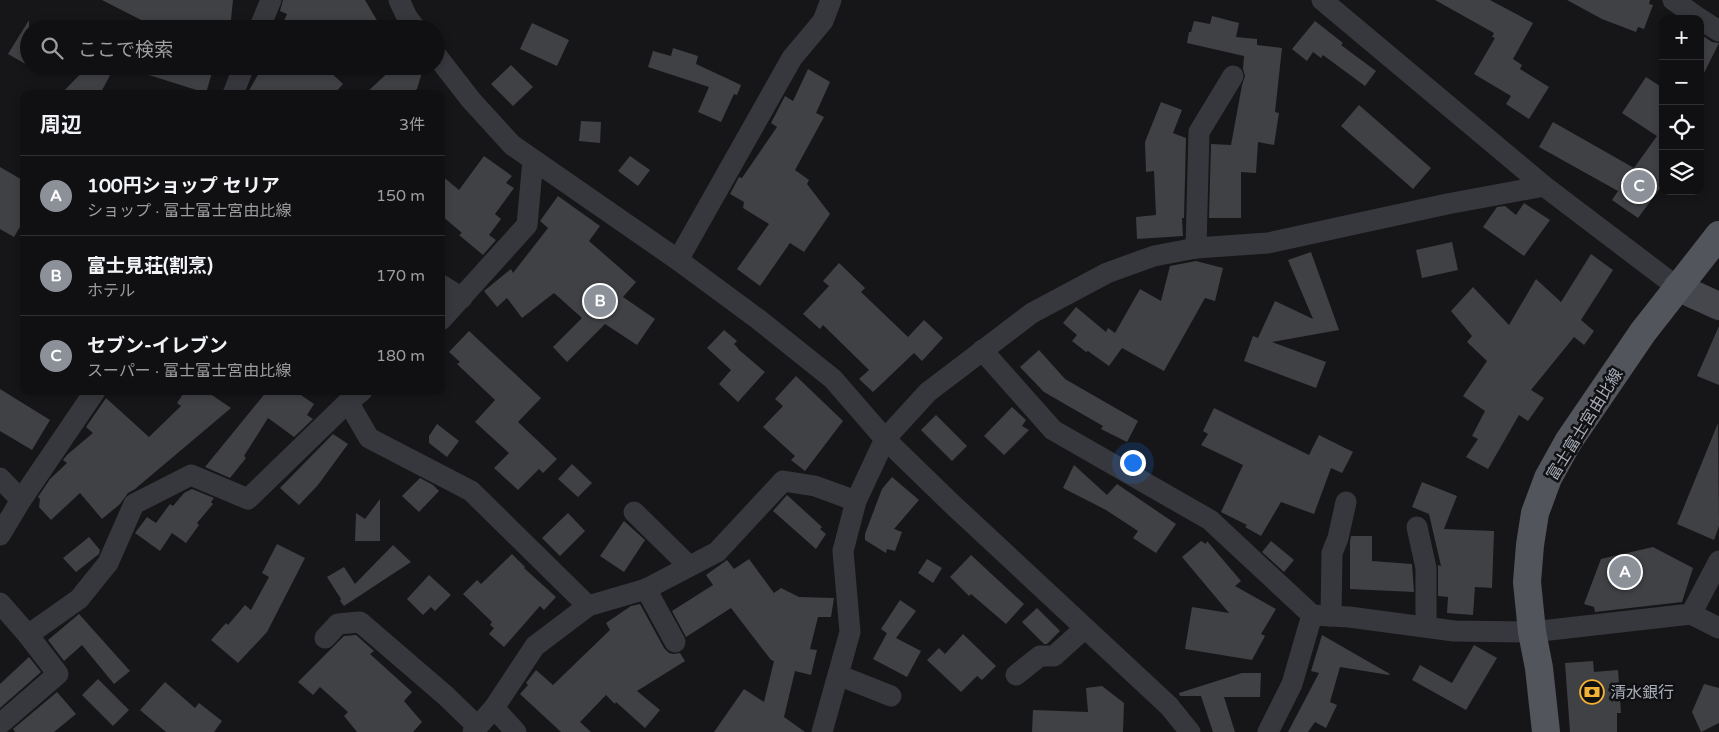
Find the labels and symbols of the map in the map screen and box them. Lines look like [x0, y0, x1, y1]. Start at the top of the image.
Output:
pin: C [1623, 167, 1655, 205]
pin: B [584, 282, 616, 320]
street label: 富士富士宮由比線 [1542, 365, 1627, 484]
your location [1120, 450, 1146, 476]
pin: A [1609, 553, 1641, 591]
bank icon: 清水銀行 [1579, 679, 1605, 705]
place label: 清水銀行 [1610, 683, 1674, 703]

